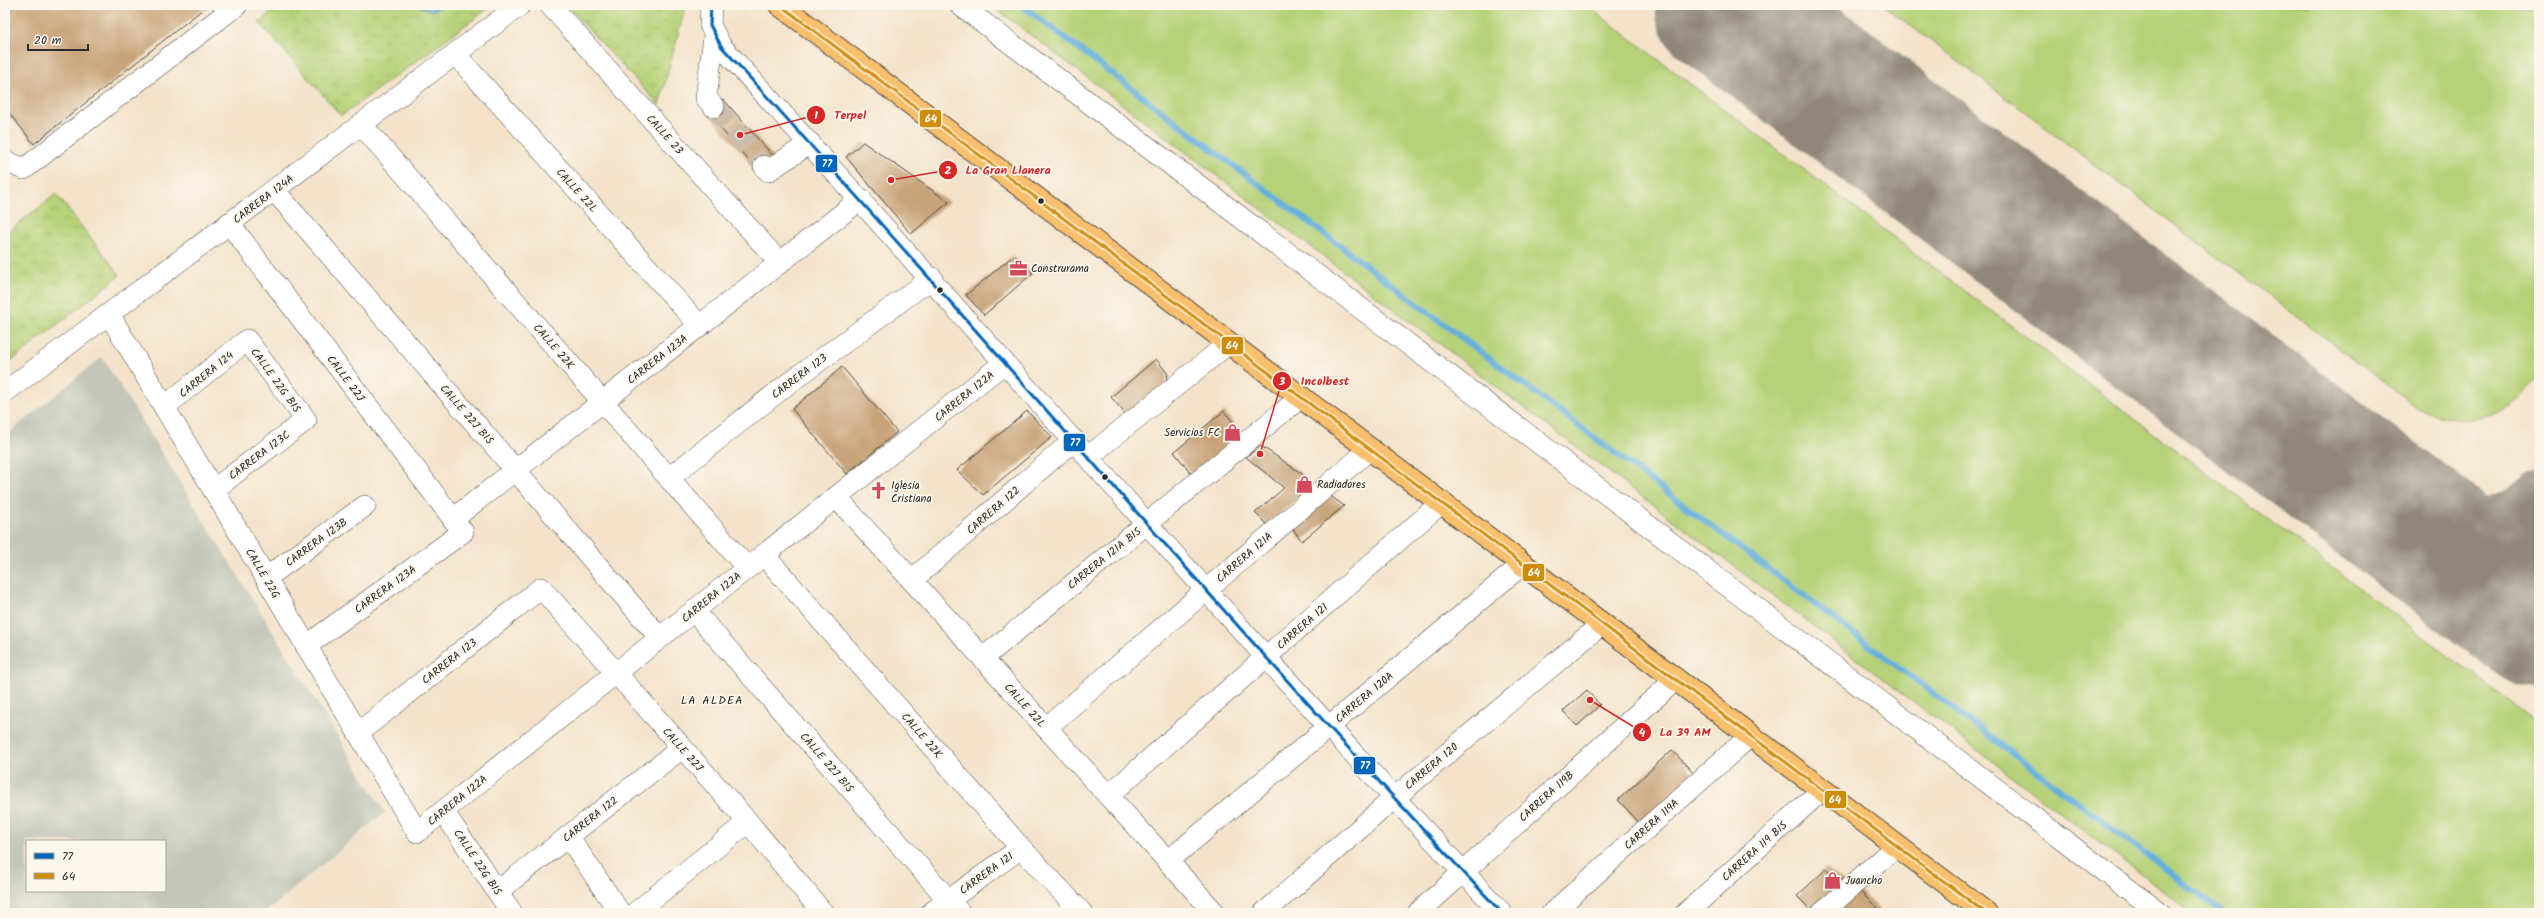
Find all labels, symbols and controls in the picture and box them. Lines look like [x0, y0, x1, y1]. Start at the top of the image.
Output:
scale bar [28, 26, 88, 52]
text: 20 m [34, 31, 62, 50]
callout: Terpel [806, 103, 874, 127]
text: 1 [814, 106, 818, 125]
text: Terpel [834, 106, 867, 125]
line badge: 64 [919, 109, 942, 128]
text: 64 [925, 110, 937, 128]
street label: CALLE 23 [641, 111, 687, 159]
line badge: 77 [815, 154, 838, 173]
text: 77 [822, 155, 833, 173]
callout: La Gran Llanera [938, 158, 1059, 182]
text: 2 [945, 161, 952, 180]
text: La Gran Llanera [965, 161, 1051, 180]
street label: CALLE 22L [551, 164, 601, 217]
street label: CARRERA 124A [229, 171, 298, 229]
unlabelled marker [1036, 196, 1046, 206]
office icon: Construrama [1008, 258, 1028, 278]
place label: Construrama [1031, 260, 1089, 278]
unlabelled marker [935, 285, 945, 295]
street label: CALLE 22K [528, 320, 579, 374]
street label: CARRERA 123A [623, 330, 692, 389]
line badge: 64 [1221, 336, 1244, 355]
text: 64 [1226, 337, 1238, 355]
street label: CALLE 22G BIS [245, 344, 305, 417]
street label: CARRERA 124 [175, 347, 238, 403]
street label: CARRERA 123 [768, 350, 831, 404]
street label: CALLE 22J [322, 352, 369, 406]
street label: CARRERA 122A [931, 367, 999, 427]
callout: Incolbest [1272, 369, 1357, 393]
text: 3 [1278, 372, 1286, 391]
text: Incolbest [1301, 372, 1350, 391]
street label: CALLE 22J BIS [435, 381, 498, 449]
shop icon: Servicios FC [1223, 422, 1243, 442]
place label: Servicios FC [1164, 424, 1220, 442]
street label: CARRERA 123C [225, 426, 294, 485]
line badge: 77 [1063, 433, 1086, 452]
text: 77 [1070, 434, 1081, 452]
unlabelled marker [1100, 472, 1110, 482]
shop icon: Radiadores [1294, 474, 1314, 494]
place label: Radiadores [1317, 476, 1366, 494]
place label: Iglesia Cristiana [891, 477, 932, 508]
church icon: Iglesia Cristiana [868, 481, 888, 501]
street label: CARRERA 122 [963, 482, 1025, 539]
street label: CARRERA 123B [282, 514, 351, 572]
street label: CARRERA 121A BIS [1064, 523, 1146, 594]
street label: CARRERA 121A [1212, 528, 1277, 588]
street label: CALLE 22G [240, 545, 284, 602]
street label: CARRERA 123A [351, 561, 421, 619]
line badge: 64 [1522, 563, 1545, 582]
text: 64 [1528, 564, 1540, 582]
street label: CARRERA 122A [678, 568, 746, 628]
street label: CARRERA 121 [1273, 599, 1332, 654]
street label: CARRERA 123 [418, 634, 481, 689]
street label: CARRERA 120A [1331, 667, 1398, 728]
street label: CALLE 22L [999, 679, 1049, 732]
district label: LA ALDEA [681, 691, 743, 710]
street label: CALLE 22K [896, 709, 947, 763]
callout: La 39 AM [1632, 720, 1719, 744]
text: 4 [1639, 723, 1646, 742]
text: La 39 AM [1659, 723, 1712, 742]
street label: CALLE 22J [657, 724, 708, 776]
street label: CALLE 22J BIS [795, 729, 858, 797]
street label: CARRERA 120 [1401, 739, 1463, 795]
line badge: 77 [1353, 756, 1376, 775]
text: 77 [1360, 757, 1371, 775]
street label: CARRERA 119B [1515, 767, 1578, 827]
street label: CARRERA 122A [424, 771, 492, 831]
line badge: 64 [1824, 790, 1847, 809]
text: 64 [1829, 791, 1841, 809]
street label: CARRERA 122 [559, 792, 622, 847]
street label: CARRERA 119A [1620, 795, 1684, 855]
street label: CARRERA 119 BIS [1718, 817, 1792, 886]
street label: CALLE 22G BIS [448, 826, 506, 899]
legend [26, 840, 166, 892]
text: 77 [62, 847, 74, 866]
street label: CARRERA 121 [956, 848, 1018, 900]
text: 64 [62, 867, 76, 886]
shop icon: Juancho [1822, 870, 1842, 890]
place label: Juancho [1845, 872, 1882, 890]

